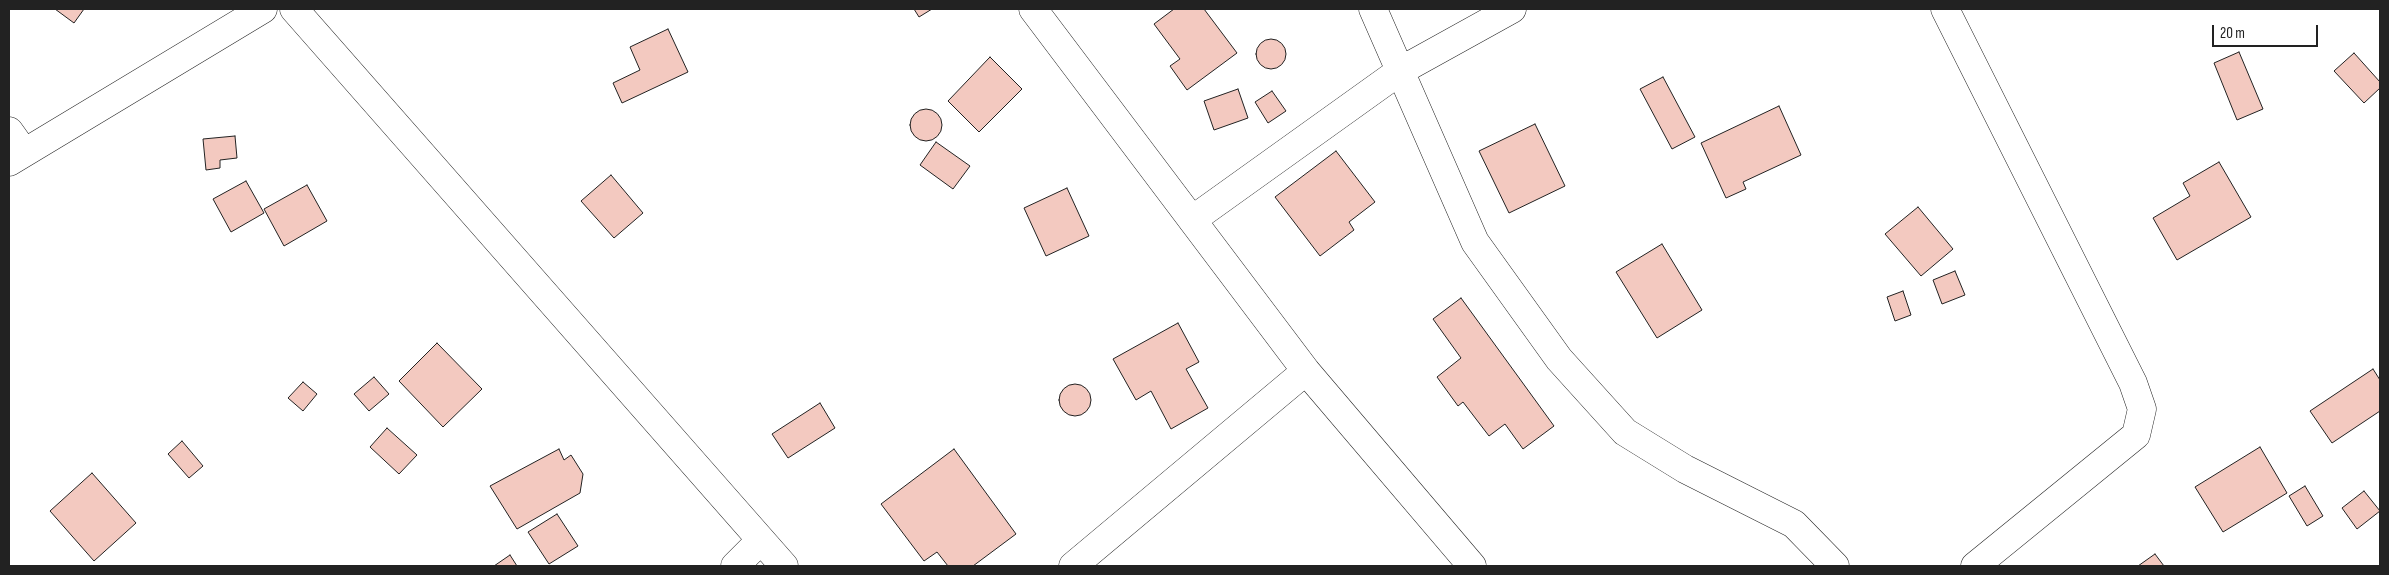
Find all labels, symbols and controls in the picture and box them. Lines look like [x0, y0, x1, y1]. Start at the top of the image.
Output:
scale bar [2214, 15, 2320, 47]
text: 20 m [2220, 24, 2245, 43]

